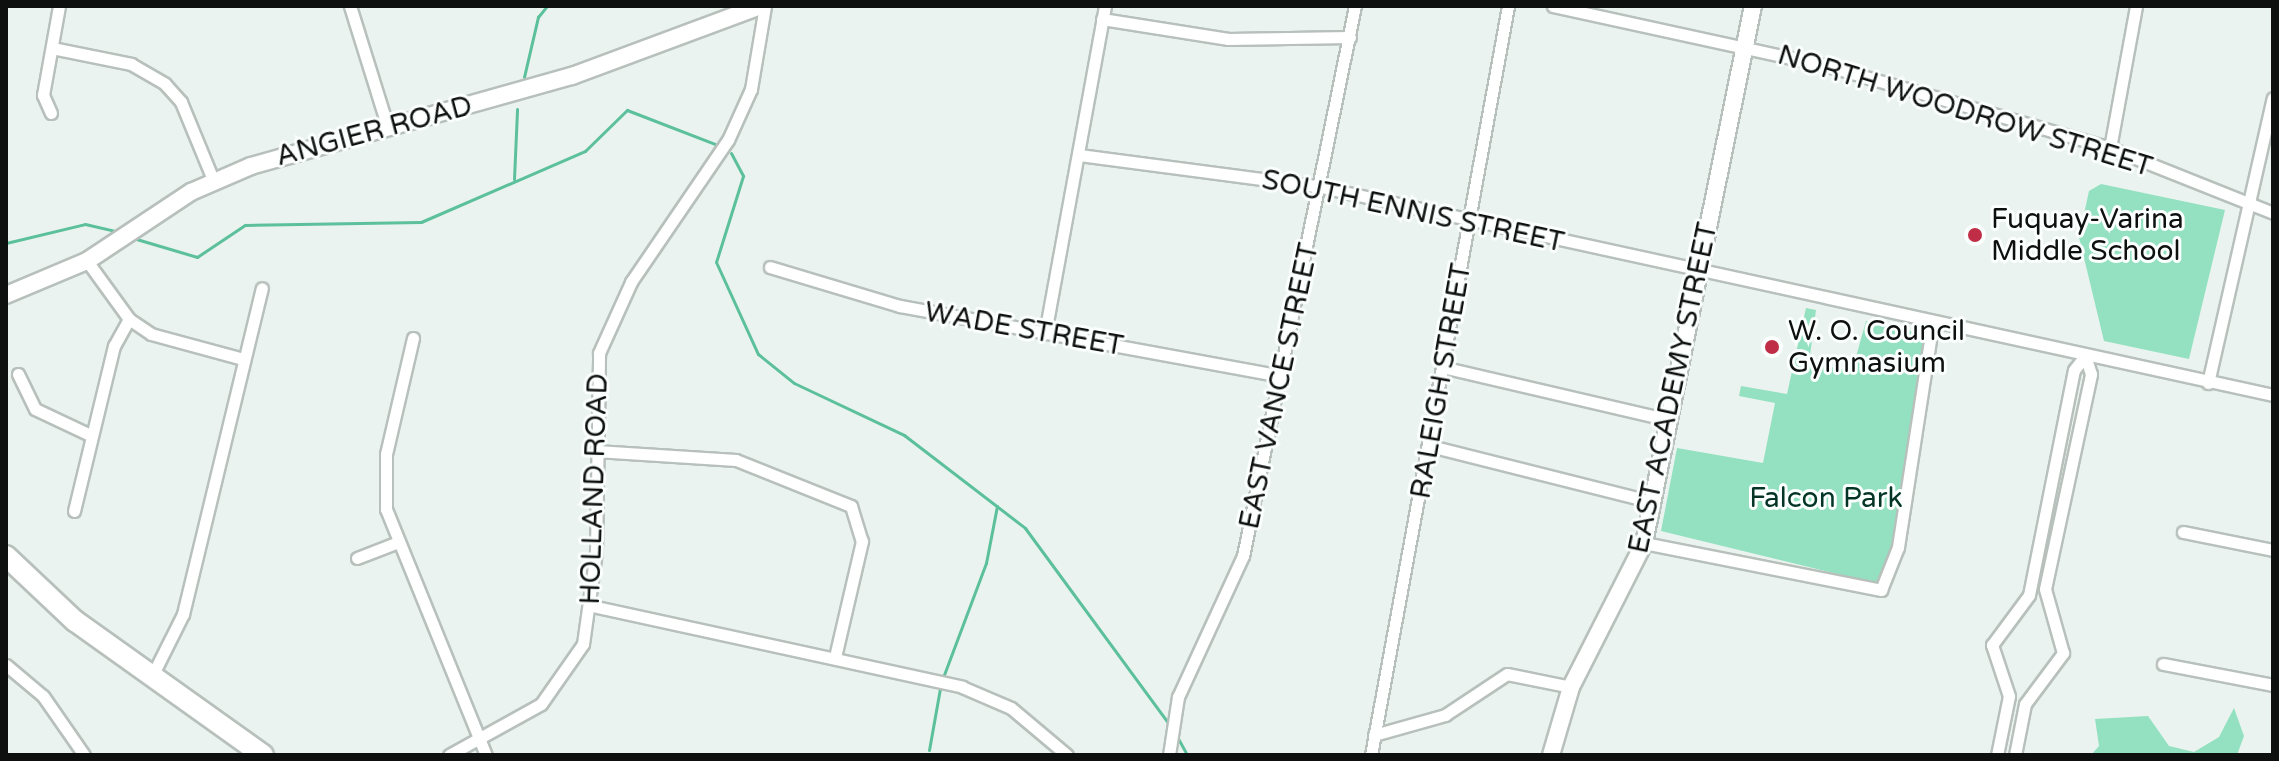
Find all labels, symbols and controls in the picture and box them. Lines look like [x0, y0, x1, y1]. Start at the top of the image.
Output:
street label: NORTH WOODROW STREET [1774, 38, 2156, 184]
street label: ANGIER ROAD [272, 89, 476, 173]
street label: SOUTH ENNIS STREET [1259, 163, 1567, 259]
place label: Fuquay-Varina Middle School [1991, 202, 2184, 268]
street label: EAST ACADEMY STREET [1622, 220, 1724, 556]
marker: Fuquay-Varina Middle School [1966, 226, 1984, 244]
street label: EAST VANCE STREET [1232, 240, 1326, 532]
street label: RALEIGH STREET [1404, 261, 1478, 501]
street label: WADE STREET [922, 295, 1126, 363]
place label: W. O. Council Gymnasium [1788, 314, 1965, 380]
marker: W. O. Council Gymnasium [1763, 338, 1781, 356]
street label: HOLLAND ROAD [573, 373, 615, 605]
park label: Falcon Park [1749, 481, 1903, 515]

